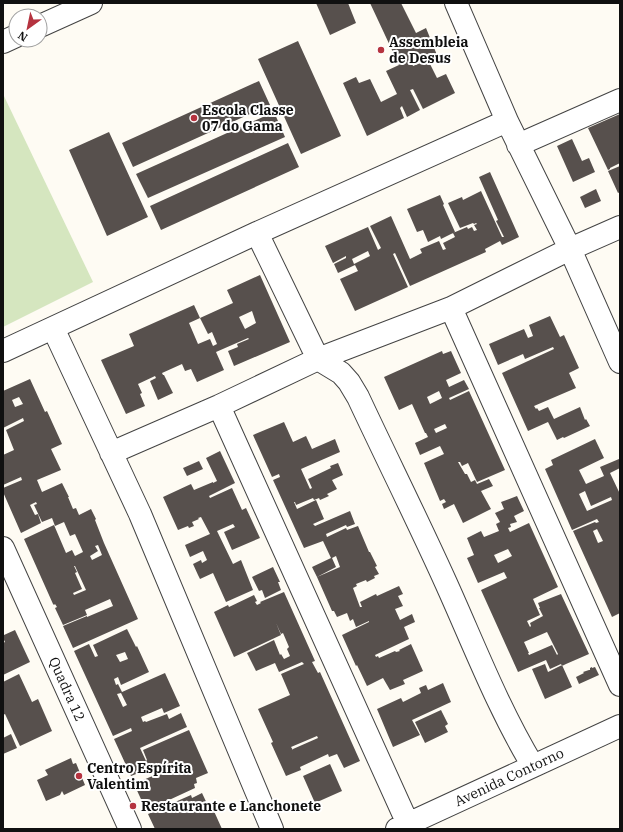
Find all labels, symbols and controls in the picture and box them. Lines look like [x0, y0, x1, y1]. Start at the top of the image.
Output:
north arrow [8, 8, 48, 48]
text: N [15, 28, 30, 45]
place label: Assembleia de Desus [389, 33, 468, 67]
marker: Assembleia de Desus [376, 45, 386, 55]
place label: Escola Classe 07 do Gama [202, 101, 294, 135]
marker: Escola Classe 07 do Gama [189, 113, 199, 123]
street label: Quadra 12 [45, 654, 89, 724]
street label: Avenida Contorno [451, 744, 567, 810]
place label: Centro Espírita Valentim [87, 759, 192, 793]
marker: Centro Espírita Valentim [74, 771, 84, 781]
place label: Restaurante e Lanchonete [141, 797, 321, 815]
marker: Restaurante e Lanchonete [128, 801, 138, 811]

